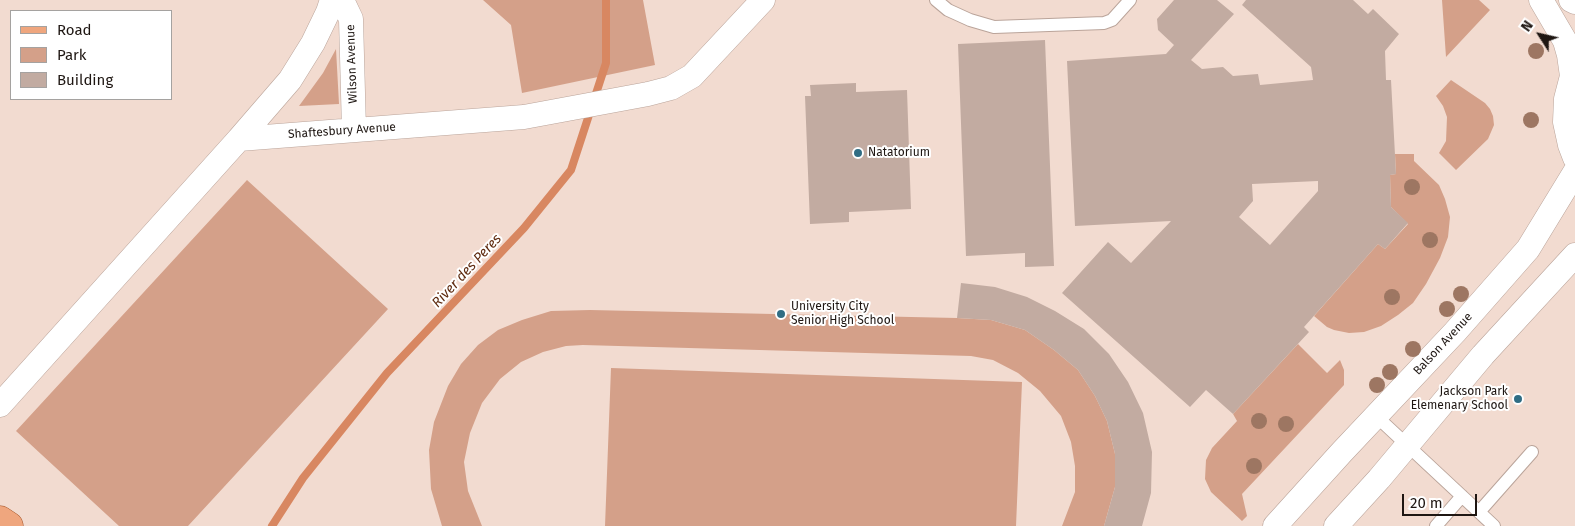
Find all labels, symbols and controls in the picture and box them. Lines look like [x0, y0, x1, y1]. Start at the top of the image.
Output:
legend [10, 10, 172, 100]
north arrow [1515, 10, 1565, 60]
text: N [1518, 17, 1537, 35]
text: Road [57, 21, 92, 39]
street label: Wilson Avenue [343, 24, 361, 104]
text: Park [57, 46, 87, 64]
text: Building [57, 71, 113, 89]
street label: Shaftesbury Avenue [288, 120, 396, 142]
place label: Natatorium [868, 146, 930, 160]
marker: Natatorium [852, 147, 864, 159]
water label: River des Peres [429, 231, 505, 311]
place label: University City Senior High School [791, 300, 894, 328]
marker: University City Senior High School [775, 308, 787, 320]
street label: Balson Avenue [1410, 310, 1476, 378]
place label: Jackson Park Elemenary School [1411, 385, 1508, 413]
marker: Jackson Park Elemenary School [1512, 393, 1524, 405]
scale bar [1405, 484, 1480, 516]
text: 20 m [1410, 494, 1443, 512]

